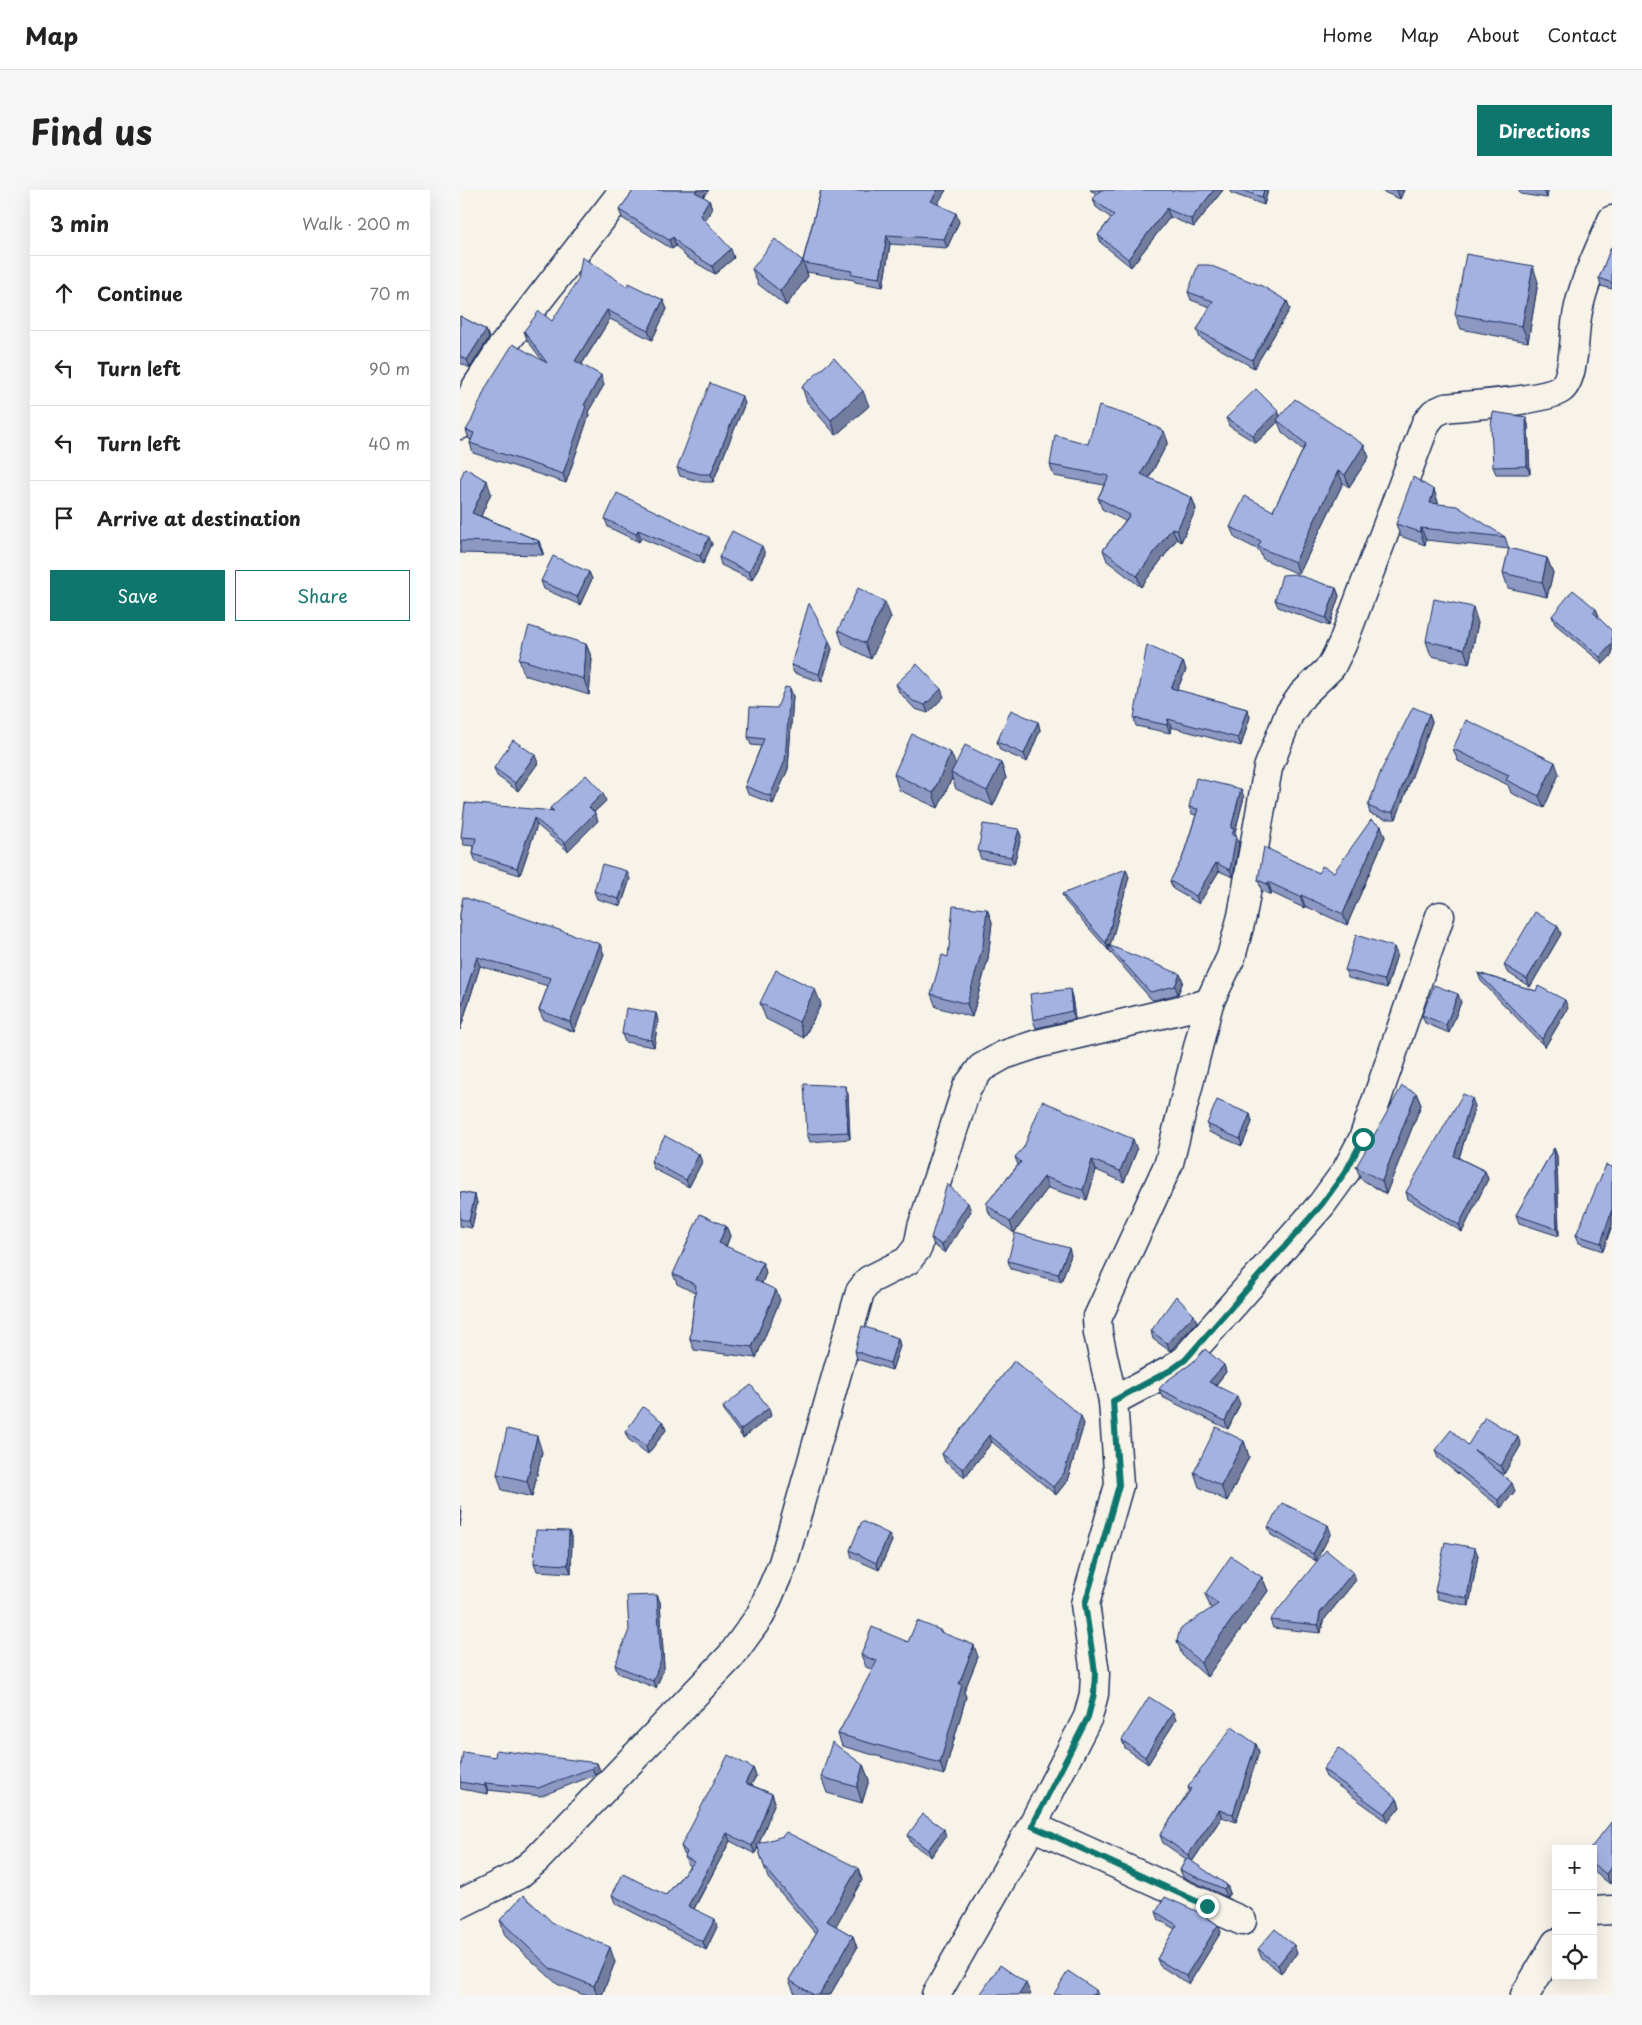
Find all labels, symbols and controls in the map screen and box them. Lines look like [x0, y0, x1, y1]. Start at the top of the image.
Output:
text: Map [25, 17, 78, 53]
text: Home [1322, 21, 1372, 48]
text: Map [1400, 21, 1439, 48]
text: About [1467, 21, 1519, 48]
text: Contact [1547, 21, 1617, 48]
text: Find us [30, 104, 152, 157]
button: Directions [1477, 105, 1612, 156]
text: 3 min [50, 207, 109, 239]
text: Walk · 200 m [302, 211, 410, 235]
icon: ahead [50, 279, 78, 307]
text: Continue [97, 279, 183, 307]
text: 70 m [370, 281, 410, 305]
icon: left [50, 354, 78, 382]
text: Turn left [97, 354, 181, 382]
text: 90 m [369, 356, 410, 380]
icon: left [50, 429, 78, 457]
text: Turn left [97, 429, 181, 457]
text: 40 m [368, 431, 410, 455]
icon: arrive [50, 504, 78, 532]
text: Arrive at destination [97, 504, 301, 532]
button: Save [50, 570, 225, 621]
button: Share [235, 570, 410, 621]
route start [1352, 1128, 1375, 1151]
map controls [1552, 1845, 1597, 1980]
button: + [1552, 1845, 1597, 1890]
button: − [1552, 1890, 1597, 1935]
route end [1196, 1895, 1219, 1918]
button: locate [1552, 1935, 1597, 1980]

